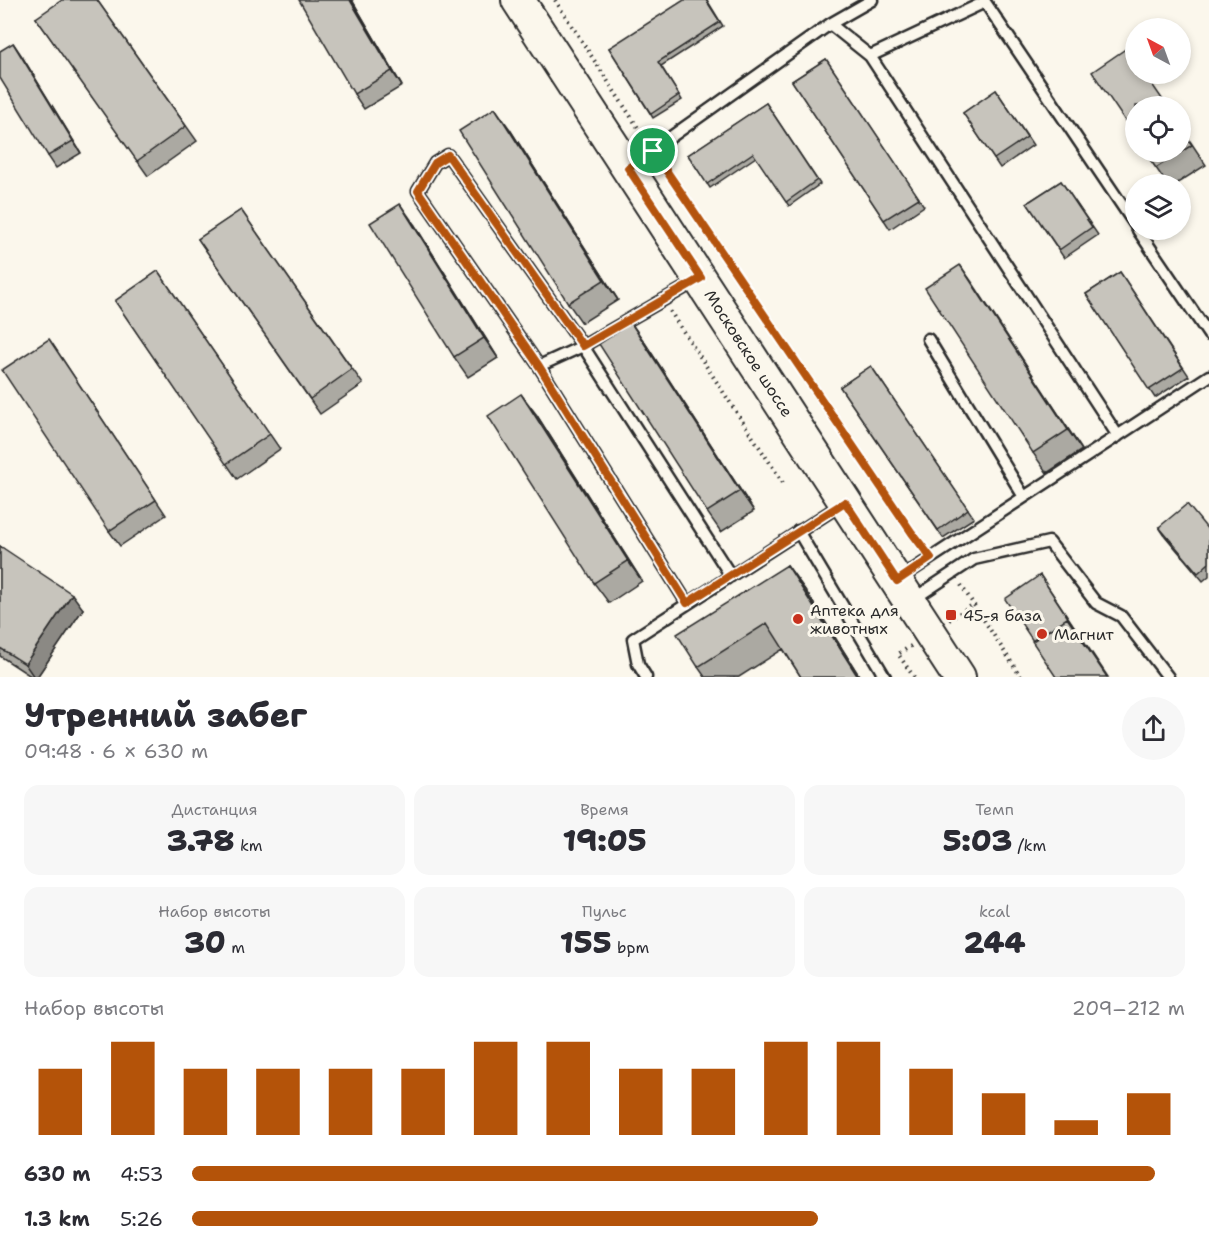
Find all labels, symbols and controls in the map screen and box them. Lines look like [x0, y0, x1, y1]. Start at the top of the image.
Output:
north arrow [1125, 18, 1191, 84]
map controls [1125, 18, 1191, 240]
button: locate [1125, 96, 1191, 162]
pin [627, 125, 678, 176]
icon: arrive [636, 134, 669, 167]
button: layers [1125, 174, 1191, 240]
street label: Московское шоссе [700, 286, 798, 421]
place label: Аптека для животных [810, 600, 899, 639]
place label: 45-я база [963, 605, 1042, 626]
marker: 45-я база [944, 608, 958, 622]
marker: Аптека для животных [791, 612, 805, 626]
place label: Магнит [1054, 624, 1115, 645]
marker: Магнит [1035, 627, 1049, 641]
text: Утренний забег [24, 693, 307, 738]
button: share [1122, 697, 1185, 760]
text: 09:48 · 6 × 630 m [24, 738, 208, 764]
text: Дистанция [172, 799, 257, 820]
text: Время [580, 799, 629, 820]
text: Темп [975, 799, 1014, 820]
text: 3.78 [166, 820, 234, 861]
text: 19:05 [562, 820, 647, 861]
text: 5:03 [943, 820, 1012, 861]
text: km [234, 835, 263, 856]
text: /km [1012, 835, 1046, 856]
text: Набор высоты [158, 901, 271, 922]
text: Пульс [582, 901, 627, 922]
text: kcal [979, 901, 1010, 922]
text: 30 [184, 922, 226, 963]
text: 155 [560, 922, 612, 963]
text: 244 [963, 922, 1026, 963]
text: m [226, 937, 245, 958]
text: bpm [612, 937, 649, 958]
text: Набор высоты [24, 995, 164, 1021]
text: 209–212 m [1072, 995, 1185, 1021]
text: 630 m [24, 1161, 90, 1187]
text: 4:53 [120, 1161, 164, 1187]
text: 1.3 km [24, 1206, 90, 1232]
text: 5:26 [120, 1206, 163, 1232]

